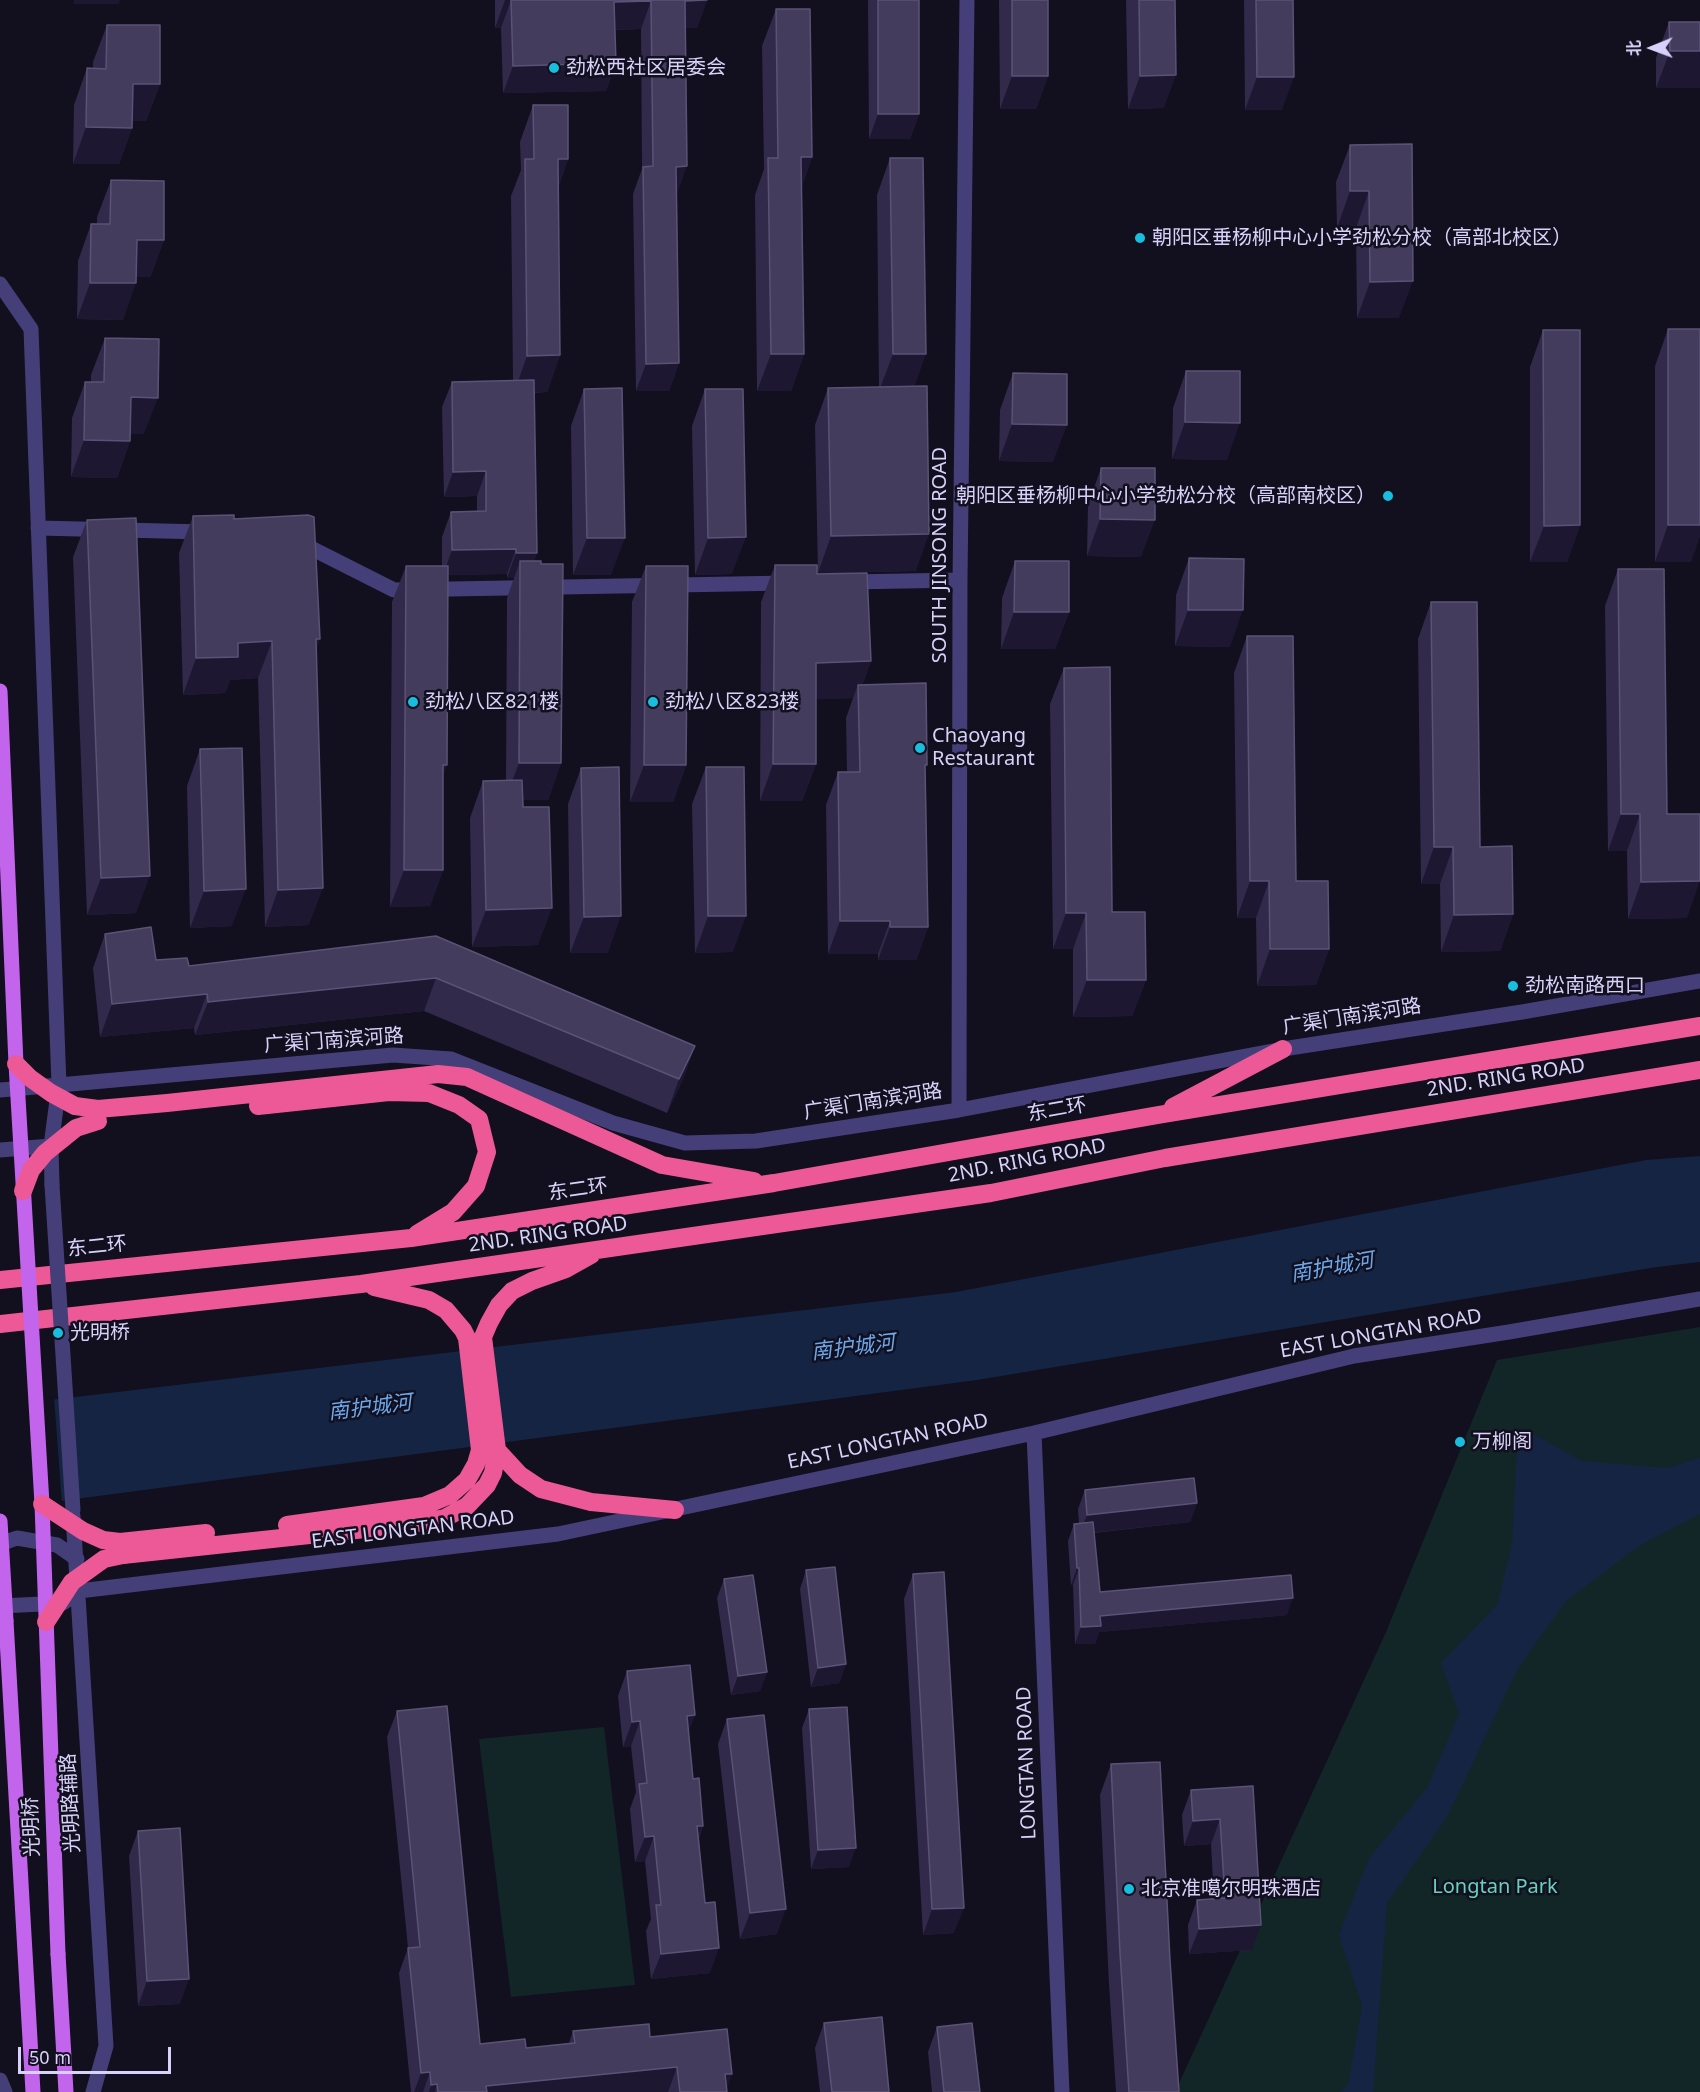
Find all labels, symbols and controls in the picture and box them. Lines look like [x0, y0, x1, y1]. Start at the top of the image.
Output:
north arrow [1622, 18, 1682, 78]
text: 北 [1623, 40, 1645, 57]
place label: 劲松西社区居委会 [566, 56, 726, 80]
marker: 劲松西社区居委会 [547, 61, 561, 75]
place label: 朝阳区垂杨柳中心小学劲松分校（高部北校区） [1152, 226, 1572, 250]
marker: 朝阳区垂杨柳中心小学劲松分校（高部北校区） [1133, 231, 1147, 245]
street label: SOUTH JINSONG ROAD [928, 447, 952, 663]
place label: 朝阳区垂杨柳中心小学劲松分校（高部南校区） [956, 484, 1376, 508]
marker: 朝阳区垂杨柳中心小学劲松分校（高部南校区） [1381, 489, 1395, 503]
place label: 劲松八区821楼 [425, 690, 559, 714]
place label: 劲松八区823楼 [665, 690, 799, 714]
marker: 劲松八区821楼 [406, 695, 420, 709]
marker: 劲松八区823楼 [646, 695, 660, 709]
place label: Chaoyang Restaurant [932, 724, 1035, 771]
marker: Chaoyang Restaurant [913, 741, 927, 755]
place label: 劲松南路西口 [1525, 974, 1645, 998]
marker: 劲松南路西口 [1506, 979, 1520, 993]
street label: 广渠门南滨河路 [1281, 994, 1423, 1040]
street label: 广渠门南滨河路 [263, 1024, 405, 1058]
street label: 2ND. RING ROAD [1425, 1054, 1587, 1102]
street label: 广渠门南滨河路 [802, 1079, 944, 1125]
street label: 东二环 [1025, 1093, 1089, 1127]
street label: 2ND. RING ROAD [946, 1134, 1108, 1188]
street label: 东二环 [547, 1174, 609, 1206]
street label: 2ND. RING ROAD [467, 1212, 629, 1258]
street label: 东二环 [66, 1232, 128, 1262]
water label: 南护城河 [1288, 1248, 1376, 1288]
street label: EAST LONGTAN ROAD [1278, 1304, 1484, 1364]
place label: 光明桥 [70, 1321, 130, 1345]
marker: 光明桥 [51, 1326, 65, 1340]
water label: 南护城河 [810, 1330, 896, 1366]
water label: 南护城河 [327, 1390, 413, 1426]
street label: EAST LONGTAN ROAD [785, 1409, 991, 1475]
place label: 万柳阁 [1472, 1430, 1532, 1454]
marker: 万柳阁 [1453, 1435, 1467, 1449]
street label: EAST LONGTAN ROAD [310, 1506, 516, 1554]
street label: LONGTAN ROAD [1012, 1686, 1042, 1840]
street label: 光明路辅路 [56, 1752, 86, 1854]
street label: 光明桥 [19, 1797, 45, 1857]
park label: Longtan Park [1432, 1875, 1558, 1899]
place label: 北京准噶尔明珠酒店 [1141, 1877, 1321, 1901]
marker: 北京准噶尔明珠酒店 [1122, 1882, 1136, 1896]
scale bar [21, 2035, 174, 2073]
text: 50 m [29, 2045, 71, 2069]

